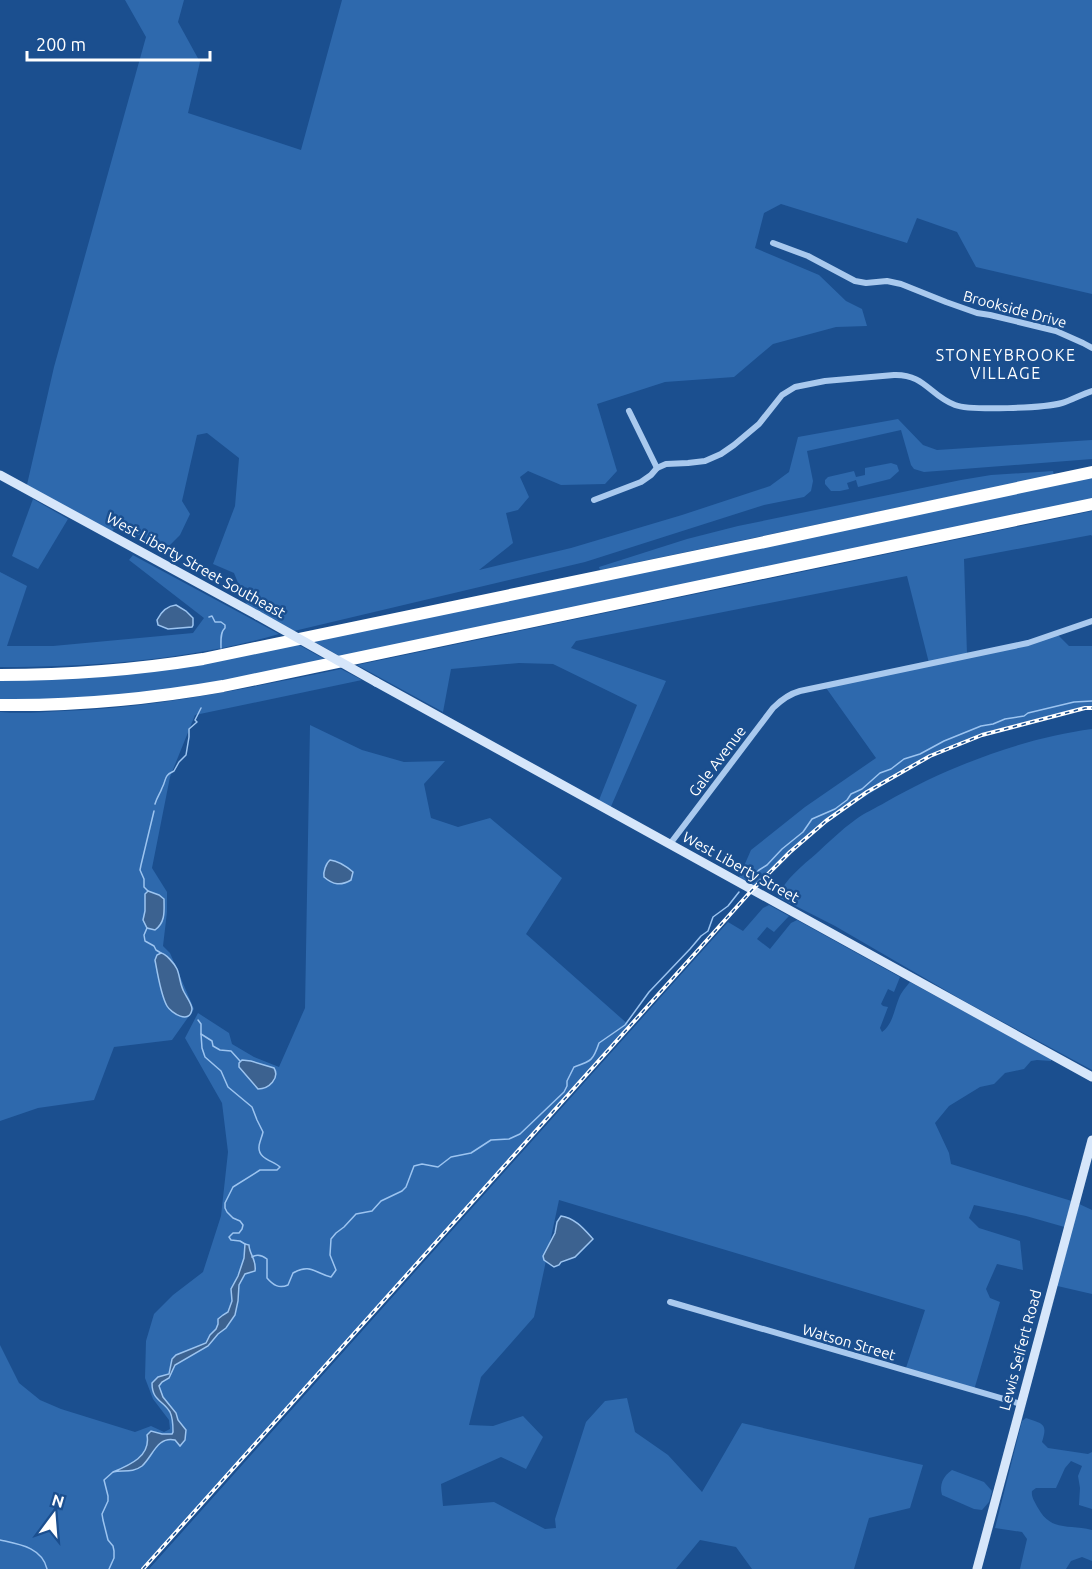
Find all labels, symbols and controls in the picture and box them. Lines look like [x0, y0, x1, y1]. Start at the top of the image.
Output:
scale bar [27, 24, 210, 62]
text: 200 m [36, 34, 86, 54]
street label: Brookside Drive [961, 287, 1069, 331]
district label: STONEYBROOKE VILLAGE [936, 346, 1076, 382]
street label: West Liberty Street Southeast [104, 509, 288, 621]
street label: Gale Avenue [685, 722, 749, 800]
street label: West Liberty Street [680, 828, 802, 906]
street label: Lewis Seifert Road [996, 1288, 1044, 1412]
street label: Watson Street [800, 1321, 898, 1363]
north arrow [24, 1485, 84, 1545]
text: N [50, 1490, 66, 1511]

